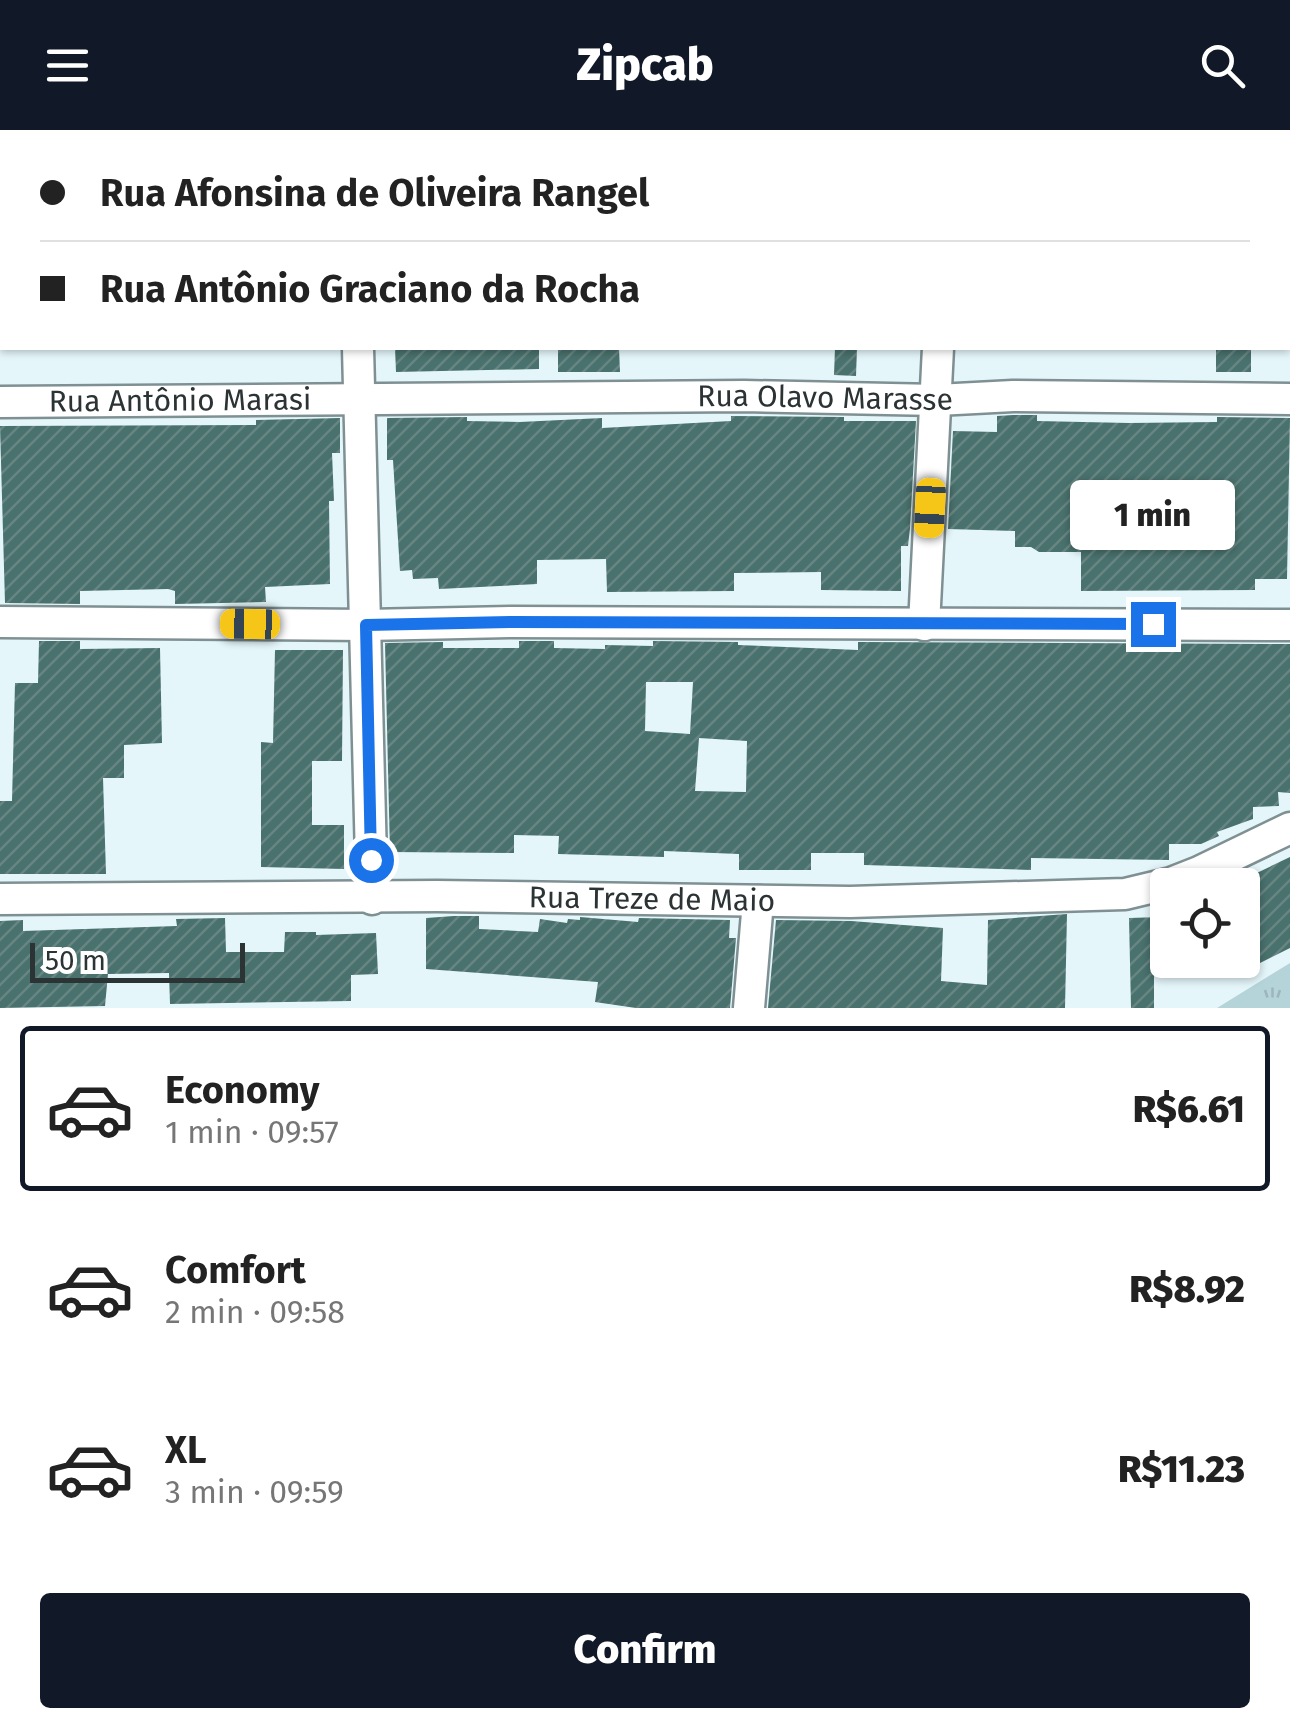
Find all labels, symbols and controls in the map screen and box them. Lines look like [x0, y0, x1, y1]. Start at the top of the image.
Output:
icon: menu [40, 38, 95, 93]
text: Zipcab [576, 38, 714, 92]
icon: search [1195, 38, 1250, 93]
text: Rua Afonsina de Oliveira Rangel [100, 170, 649, 216]
text: Rua Antônio Graciano da Rocha [100, 266, 640, 312]
street label: Rua Olavo Marasse [697, 378, 954, 418]
street label: Rua Antônio Marasi [48, 381, 312, 420]
car [913, 477, 947, 539]
callout: 1 min [1070, 479, 1236, 549]
text: 1 min [1114, 496, 1191, 534]
route end [1131, 602, 1176, 647]
car [220, 608, 280, 640]
route start [349, 838, 394, 883]
map controls [1150, 868, 1260, 978]
button: locate [1150, 868, 1260, 978]
street label: Rua Treze de Maio [528, 879, 775, 919]
scale bar [30, 938, 245, 983]
text: 50 m [45, 944, 106, 977]
icon: car [45, 1064, 135, 1154]
text: Economy [165, 1067, 320, 1113]
text: R$6.61 [1133, 1086, 1245, 1132]
text: 1 min · 09:57 [165, 1113, 339, 1151]
icon: car [45, 1244, 135, 1334]
text: Comfort [165, 1247, 306, 1293]
text: R$8.92 [1129, 1266, 1245, 1312]
text: 2 min · 09:58 [165, 1293, 345, 1331]
icon: car [45, 1424, 135, 1514]
text: XL [165, 1427, 207, 1473]
text: R$11.23 [1118, 1446, 1245, 1492]
text: 3 min · 09:59 [165, 1473, 344, 1511]
button: Confirm [40, 1593, 1250, 1708]

